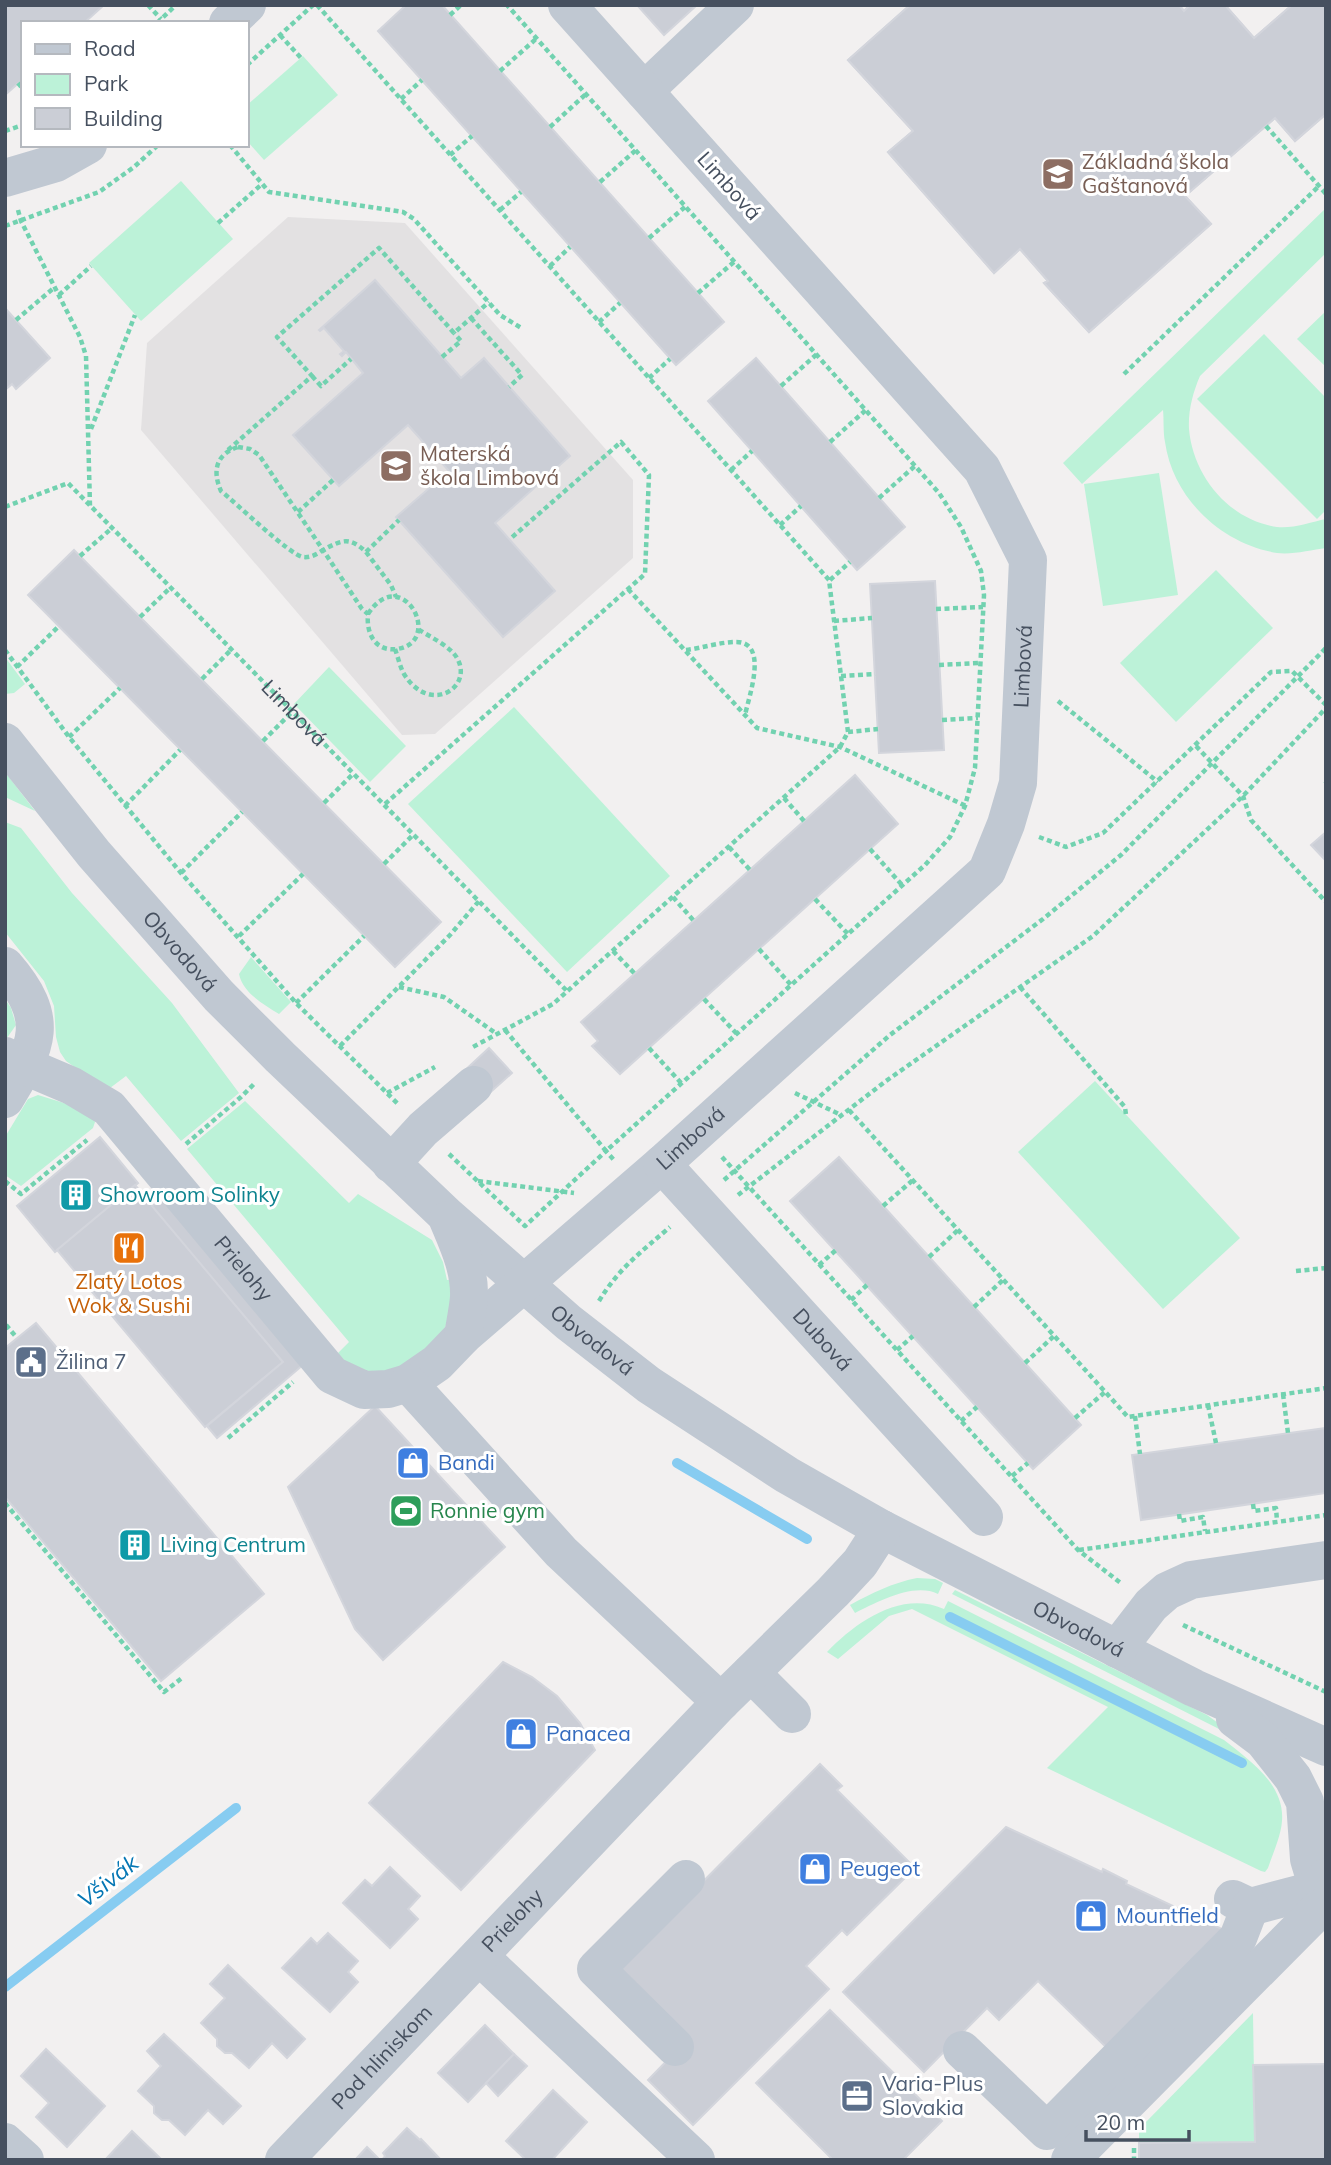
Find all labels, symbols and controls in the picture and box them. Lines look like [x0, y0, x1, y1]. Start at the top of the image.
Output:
legend [21, 21, 248, 147]
text: Road [84, 35, 135, 61]
text: Park [84, 70, 128, 96]
text: Building [84, 105, 163, 131]
street label: Limbová [692, 146, 767, 225]
place label: Základná škola Gaštanová [1082, 148, 1229, 198]
school or university icon: Základná škola Gaštanová [1039, 155, 1077, 193]
place label: Materská škola Limbová [420, 440, 559, 490]
school or university icon: Materská škola Limbová [377, 447, 415, 485]
street label: Limbová [1007, 624, 1037, 709]
street label: Limbová [256, 674, 333, 751]
street label: Obvodová [138, 905, 223, 997]
street label: Limbová [650, 1100, 730, 1175]
building icon: Showroom Solinky [57, 1176, 95, 1214]
place label: Showroom Solinky [100, 1181, 280, 1207]
restaurant icon: Zlatý Lotos Wok & Sushi [110, 1229, 148, 1267]
street label: Prielohy [209, 1230, 279, 1306]
place label: Zlatý Lotos Wok & Sushi [68, 1268, 190, 1318]
street label: Obvodová [545, 1298, 640, 1381]
street label: Dubová [788, 1302, 858, 1376]
public building icon: Žilina 7 [12, 1343, 50, 1381]
place label: Žilina 7 [56, 1348, 127, 1374]
shop icon: Bandi [394, 1444, 432, 1482]
place label: Bandi [438, 1449, 495, 1475]
sports icon: Ronnie gym [387, 1492, 425, 1530]
place label: Ronnie gym [430, 1497, 545, 1523]
building icon: Living Centrum [116, 1526, 154, 1564]
place label: Living Centrum [160, 1531, 306, 1557]
street label: Obvodová [1028, 1594, 1129, 1662]
shop icon: Panacea [502, 1715, 540, 1753]
place label: Panacea [546, 1720, 631, 1746]
water label: Všivák [71, 1847, 145, 1913]
shop icon: Peugeot [796, 1850, 834, 1888]
place label: Peugeot [840, 1855, 920, 1881]
street label: Prielohy [475, 1883, 548, 1957]
shop icon: Mountfield [1072, 1897, 1110, 1935]
place label: Mountfield [1116, 1902, 1219, 1928]
street label: Pod hliniskom [326, 1999, 437, 2114]
place label: Varia-Plus Slovakia [882, 2070, 983, 2120]
office icon: Varia-Plus Slovakia [838, 2077, 876, 2115]
scale bar [1086, 2098, 1189, 2142]
text: 20 m [1096, 2109, 1145, 2135]

